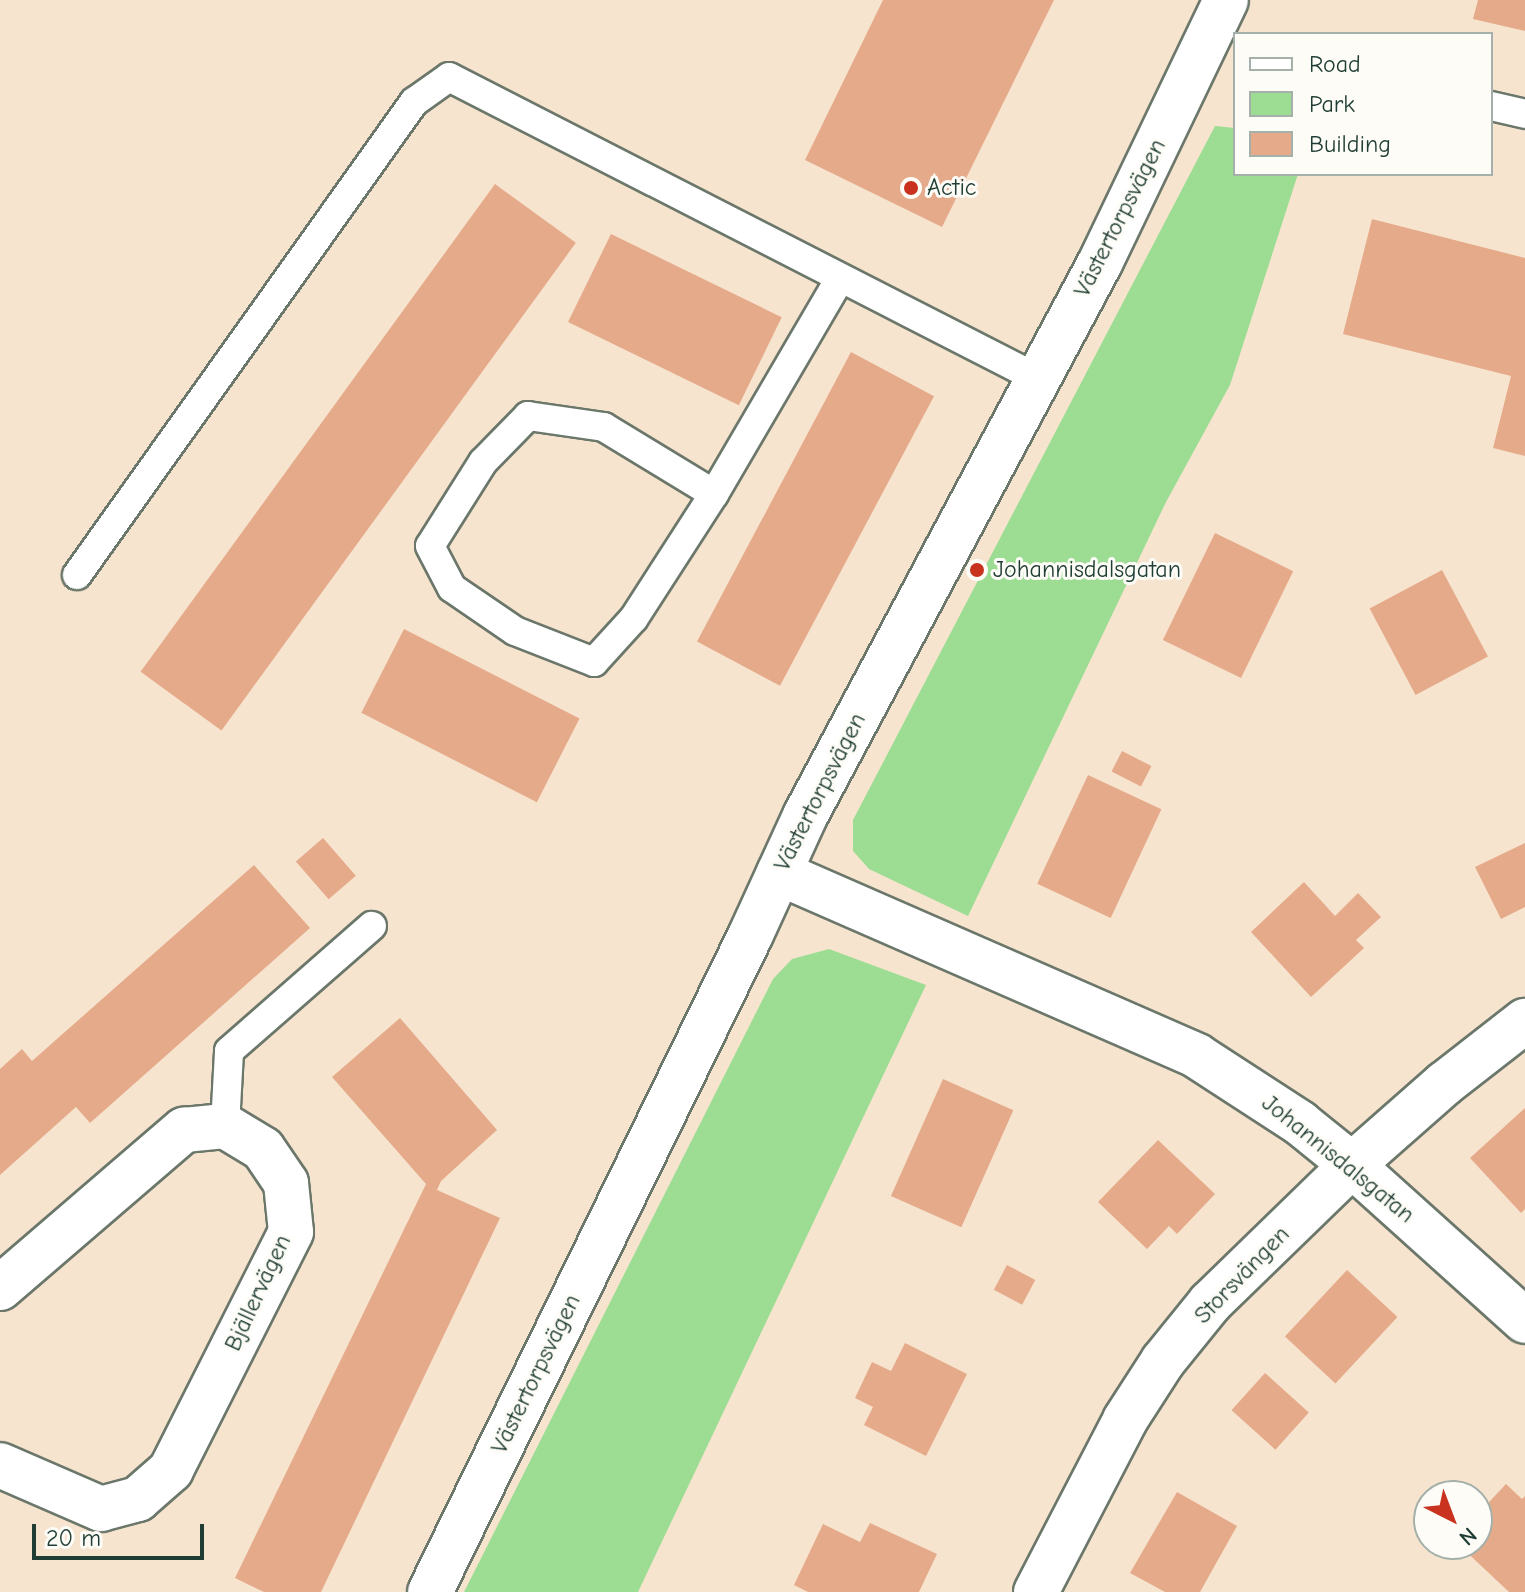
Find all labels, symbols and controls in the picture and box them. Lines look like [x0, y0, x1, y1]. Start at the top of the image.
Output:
legend [1233, 32, 1493, 176]
text: Road [1309, 50, 1361, 78]
text: Park [1309, 90, 1355, 118]
text: Building [1309, 130, 1391, 158]
street label: Västertorpsvägen [1068, 134, 1172, 302]
place label: Actic [927, 174, 976, 202]
marker: Actic [902, 179, 920, 197]
place label: Johannisdalsgatan [993, 556, 1181, 584]
marker: Johannisdalsgatan [968, 561, 986, 579]
street label: Västertorpsvägen [768, 708, 872, 876]
street label: Johannisdalsgatan [1256, 1089, 1420, 1229]
street label: Storsvängen [1188, 1220, 1296, 1330]
street label: Bjällervägen [219, 1230, 297, 1356]
street label: Västertorpsvägen [485, 1290, 587, 1458]
north arrow [1413, 1480, 1493, 1560]
scale bar [36, 1508, 208, 1558]
text: N [1454, 1522, 1482, 1551]
text: 20 m [46, 1524, 101, 1552]

